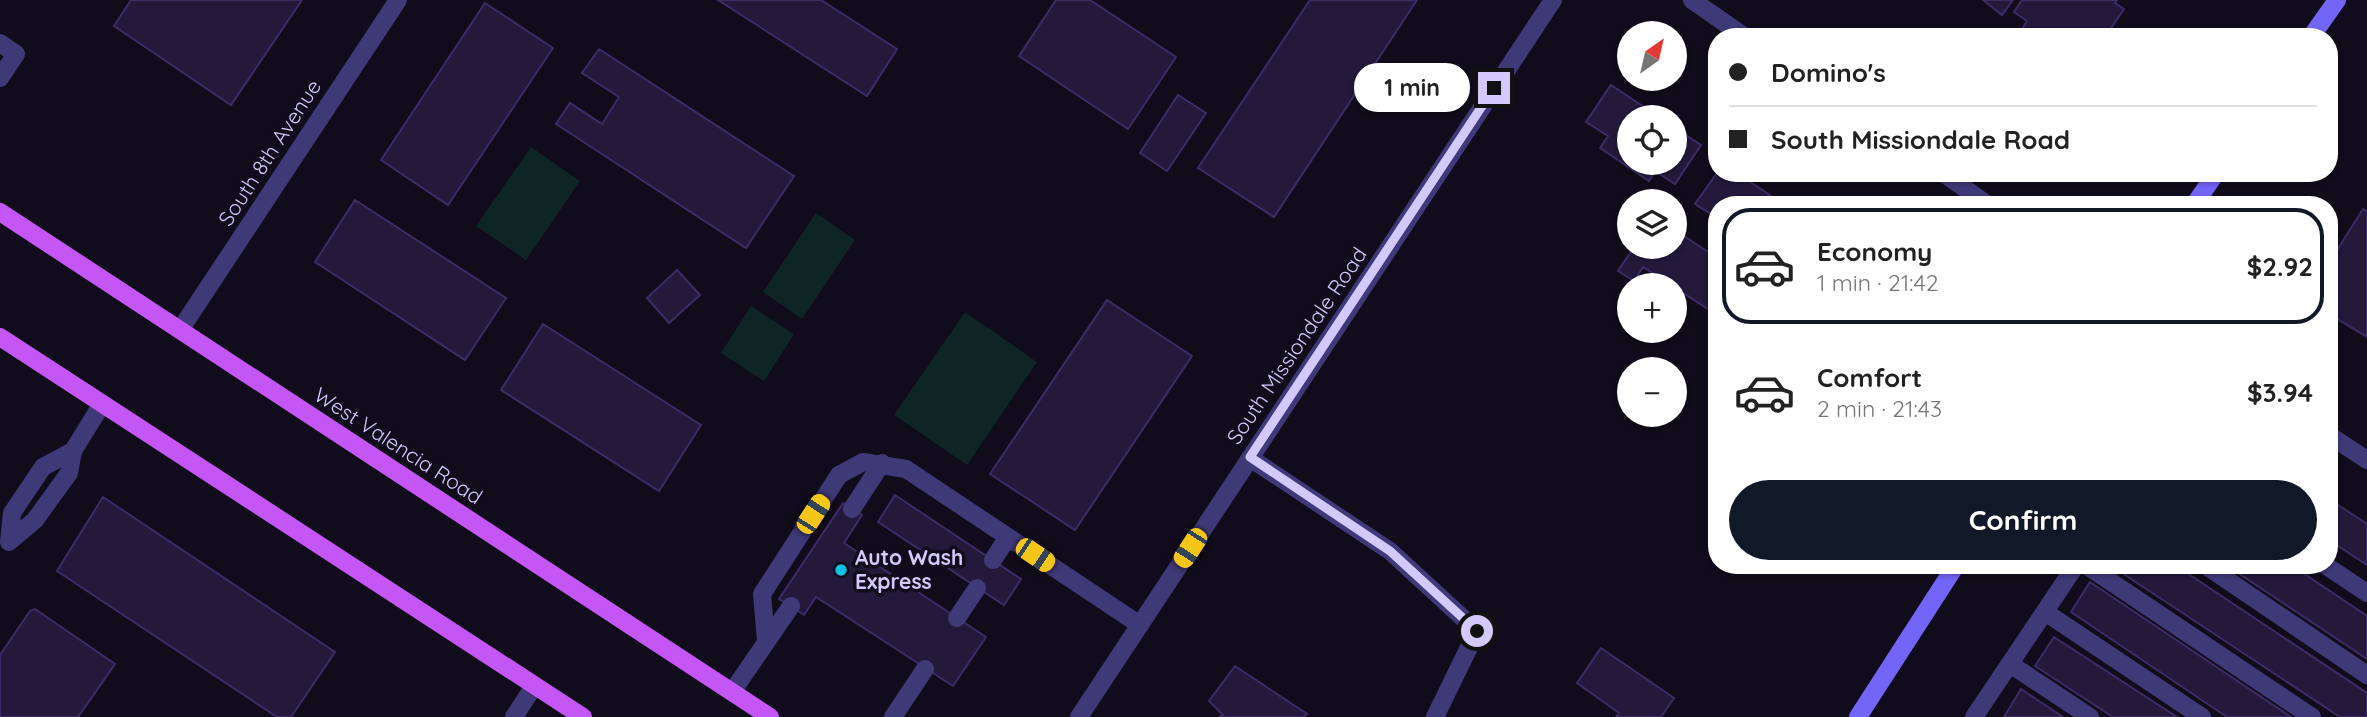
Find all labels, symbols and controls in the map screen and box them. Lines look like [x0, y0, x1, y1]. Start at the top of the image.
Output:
north arrow [1617, 21, 1687, 91]
map controls [1617, 21, 1687, 427]
text: Domino's [1771, 56, 1886, 89]
callout: 1 min [1354, 64, 1470, 112]
route end [1478, 72, 1510, 104]
text: 1 min [1384, 73, 1440, 102]
street label: South 8th Avenue [212, 74, 326, 230]
button: locate [1617, 105, 1687, 175]
text: South Missiondale Road [1771, 123, 2070, 156]
button: layers [1617, 189, 1687, 259]
icon: car [1733, 235, 1796, 298]
text: Economy [1817, 235, 1932, 268]
street label: South Missiondale Road [1221, 242, 1372, 449]
text: $2.92 [2247, 250, 2313, 283]
text: 1 min · 21:42 [1817, 268, 1938, 297]
button: + [1617, 273, 1687, 343]
button: − [1617, 357, 1687, 427]
icon: car [1733, 361, 1796, 424]
text: Comfort [1817, 361, 1922, 394]
text: $3.94 [2247, 376, 2313, 409]
street label: West Valencia Road [309, 381, 488, 509]
text: 2 min · 21:43 [1817, 394, 1942, 423]
button: Confirm [1729, 480, 2317, 560]
car [793, 491, 834, 537]
car [1170, 525, 1211, 571]
car [1012, 535, 1059, 575]
place label: Auto Wash Express [855, 544, 963, 594]
marker: Auto Wash Express [833, 562, 849, 578]
route start [1461, 615, 1493, 647]

